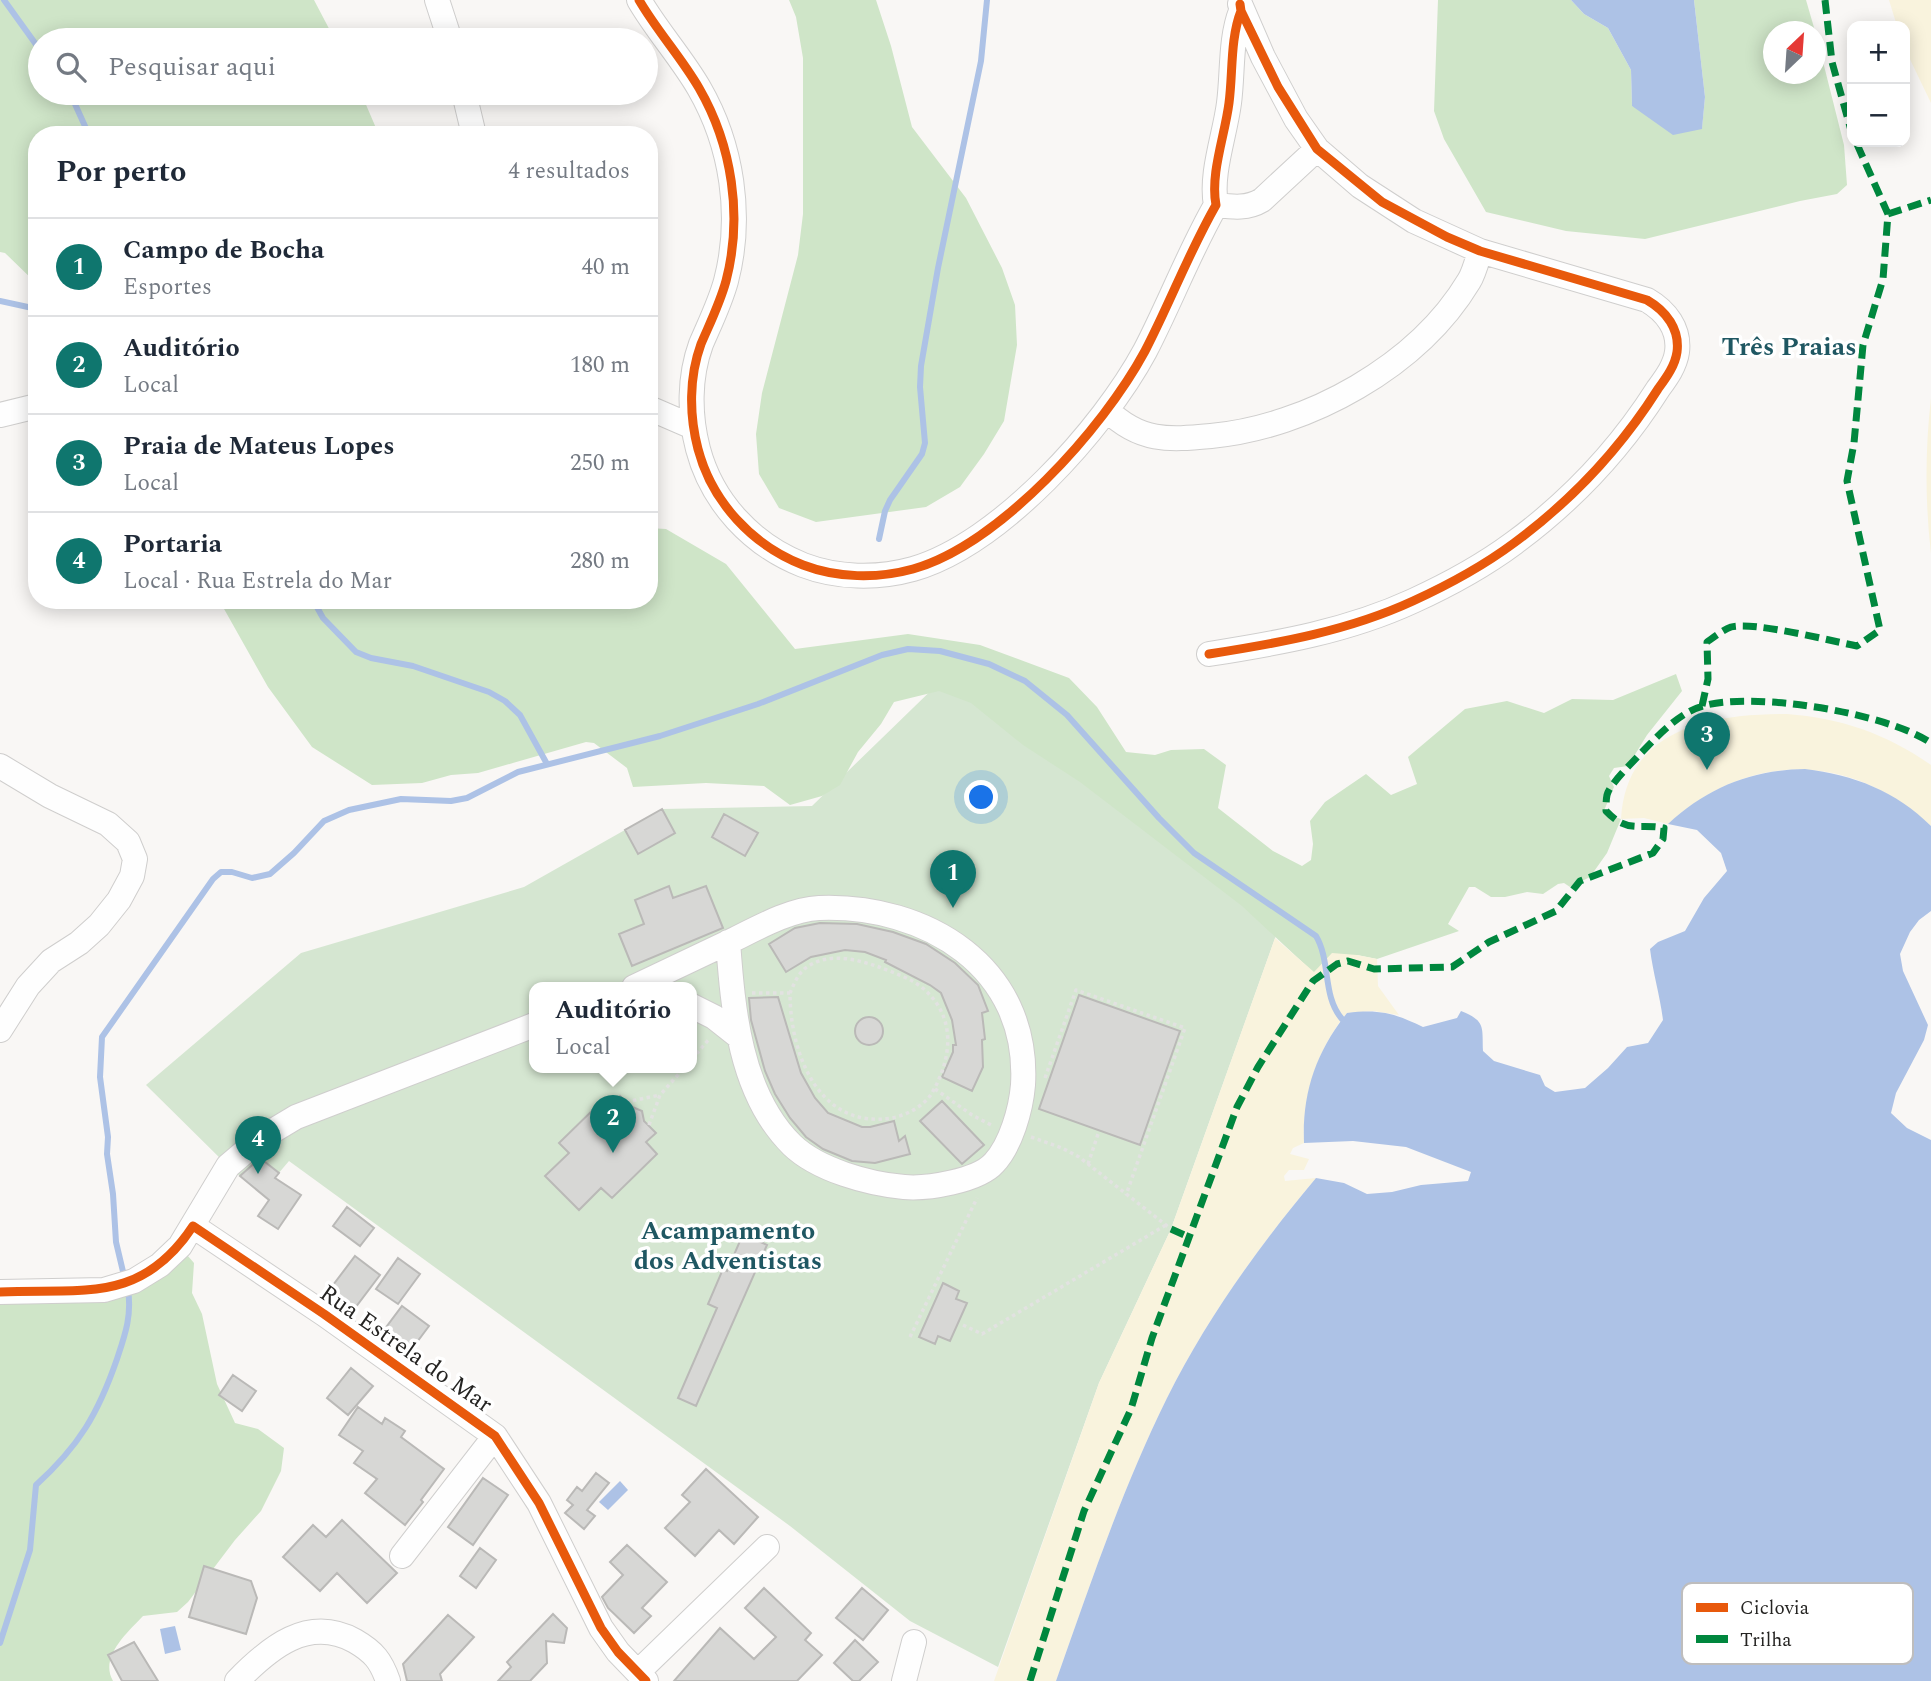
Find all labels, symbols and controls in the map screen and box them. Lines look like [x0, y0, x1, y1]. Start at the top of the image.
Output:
north arrow [1763, 21, 1826, 84]
map controls [1847, 21, 1910, 147]
button: + [1847, 21, 1910, 84]
search box [28, 28, 658, 105]
text: Pesquisar aqui [108, 47, 276, 87]
icon: search [52, 48, 90, 86]
button: − [1847, 84, 1910, 147]
text: Por perto [56, 149, 186, 195]
text: 4 resultados [508, 154, 630, 189]
text: Campo de Bocha [123, 230, 324, 270]
text: 1 [73, 250, 85, 285]
text: 40 m [581, 250, 630, 285]
text: Esportes [123, 270, 212, 305]
district label: Três Praias [1721, 327, 1857, 367]
text: Auditório [123, 328, 240, 368]
text: 2 [73, 348, 85, 383]
text: 180 m [570, 348, 630, 383]
text: Local [123, 368, 179, 403]
text: Praia de Mateus Lopes [123, 426, 395, 466]
text: 3 [73, 446, 85, 481]
text: 250 m [570, 446, 630, 481]
text: Local [123, 466, 179, 501]
text: Portaria [123, 524, 222, 564]
text: 4 [73, 544, 85, 579]
text: 280 m [570, 544, 630, 579]
text: Local · Rua Estrela do Mar [123, 564, 392, 599]
pin: 3 [1684, 712, 1730, 770]
your location [964, 780, 998, 814]
pin: 1 [930, 850, 976, 908]
popup [529, 982, 697, 1073]
text: Auditório [555, 990, 671, 1030]
text: Local [555, 1030, 611, 1065]
pin: 2 [590, 1095, 636, 1153]
pin: 4 [235, 1116, 281, 1174]
district label: Acampamento dos Adventistas [634, 1211, 822, 1281]
street label: Rua Estrela do Mar [312, 1276, 500, 1422]
legend [1682, 1583, 1913, 1664]
text: Ciclovia [1740, 1594, 1810, 1623]
text: Trilha [1740, 1626, 1792, 1655]

